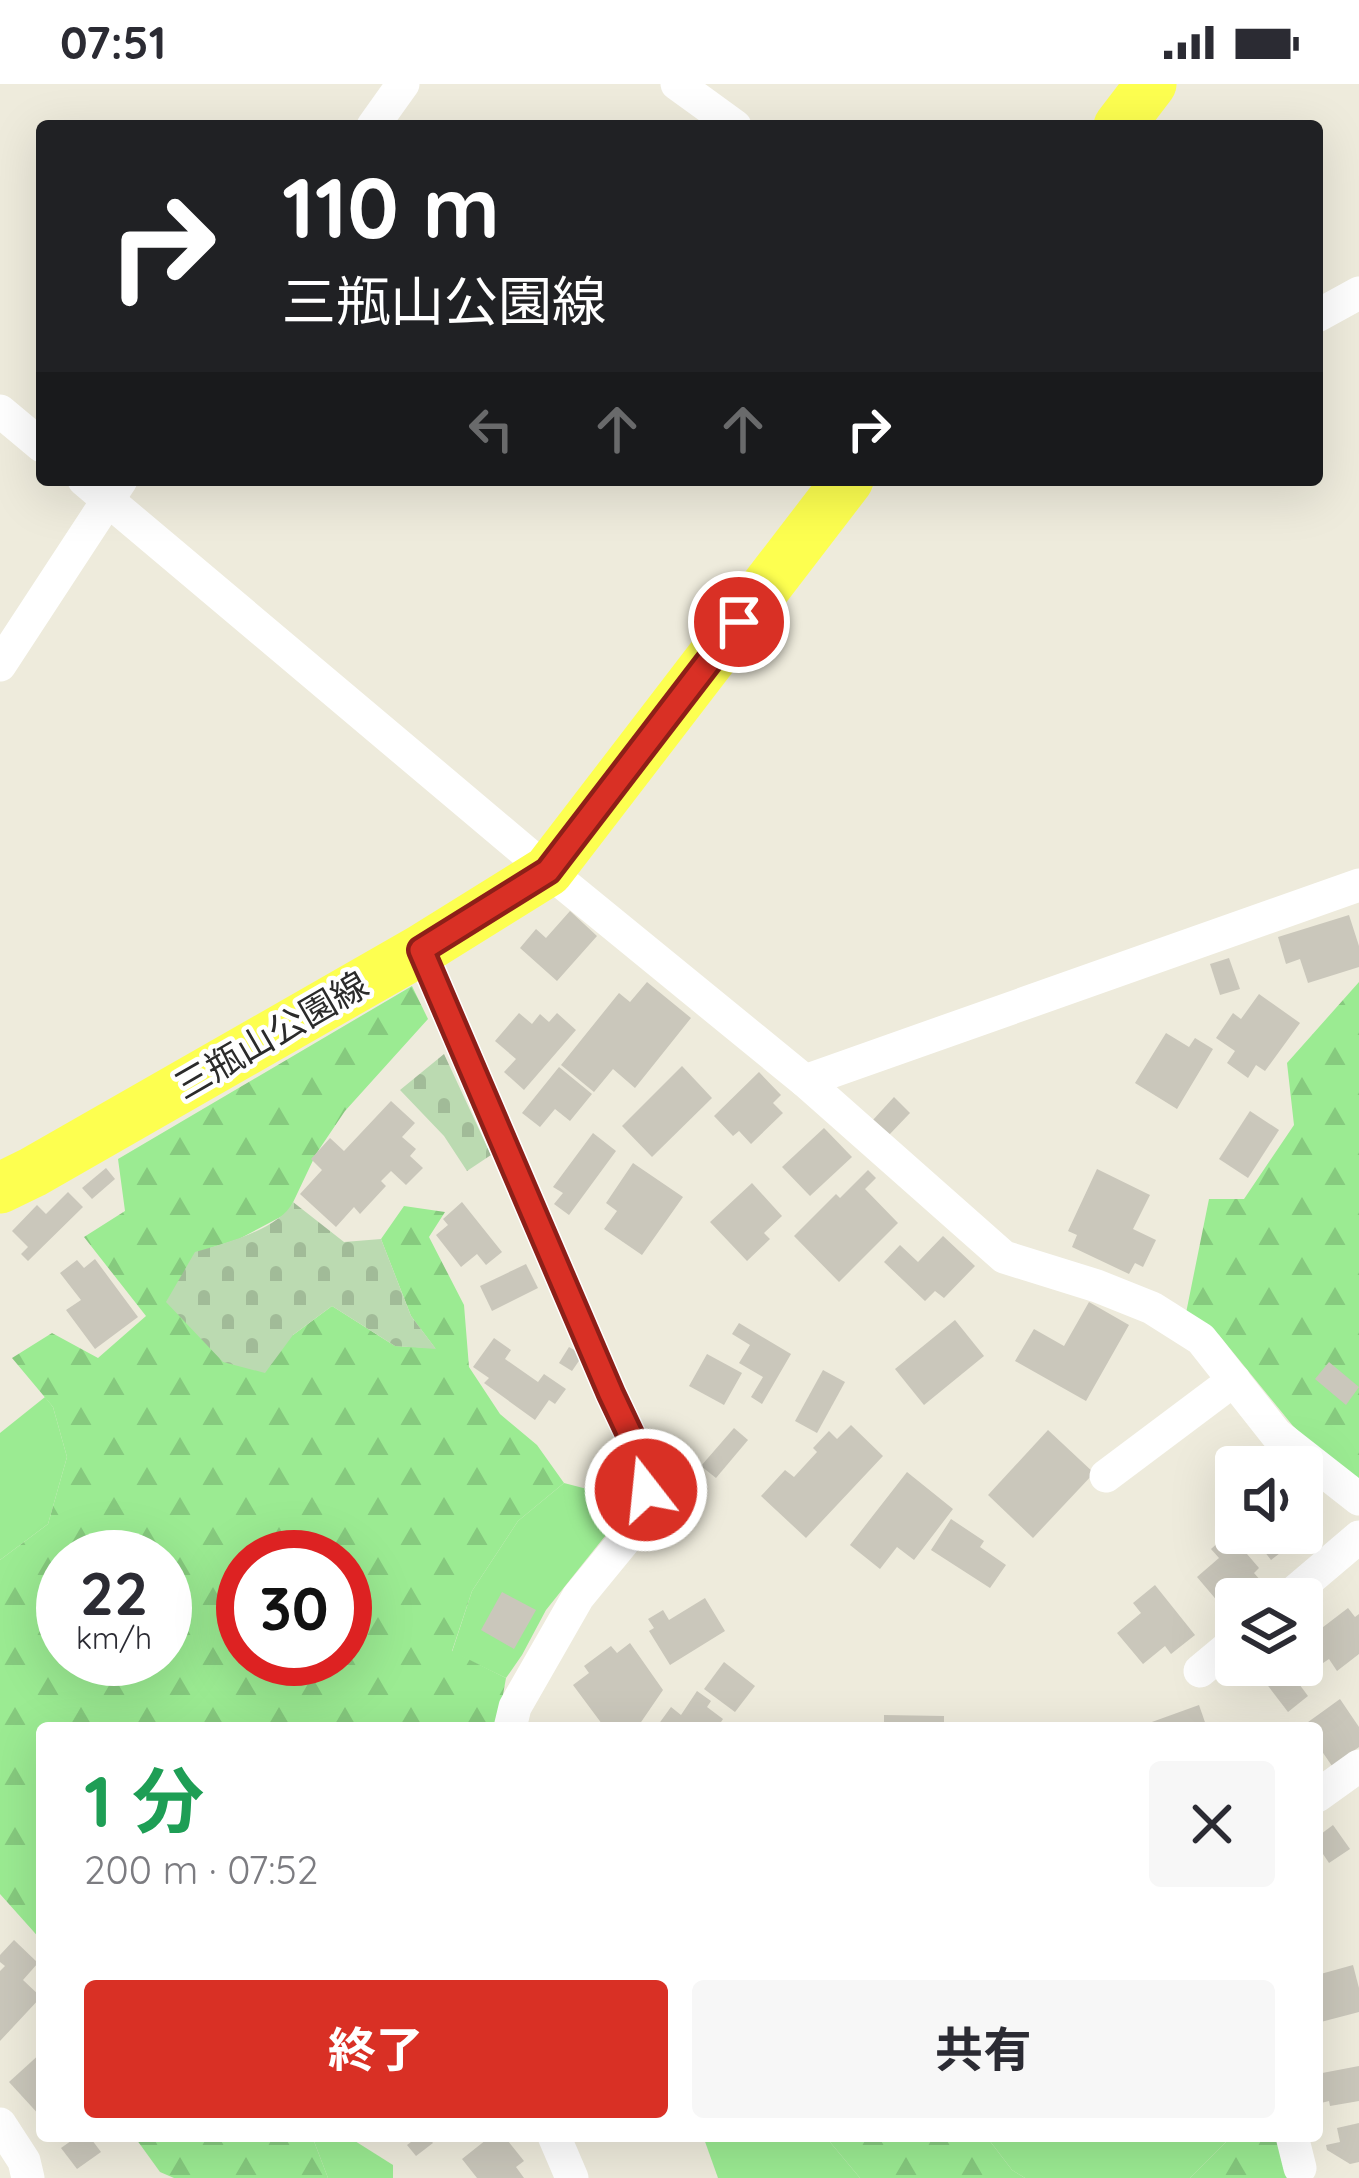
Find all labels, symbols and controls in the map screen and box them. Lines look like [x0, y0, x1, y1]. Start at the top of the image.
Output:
text: 07:51 [60, 14, 166, 70]
text: 110 m [282, 154, 500, 259]
icon: right [84, 168, 240, 324]
text: 三瓶山公園線 [282, 267, 606, 335]
icon: left [458, 396, 524, 462]
icon: ahead [584, 396, 650, 462]
icon: ahead [710, 396, 776, 462]
icon: right [836, 396, 902, 462]
pin [688, 571, 790, 673]
icon: arrive [706, 589, 772, 655]
street label: 三瓶山公園線 [166, 961, 376, 1108]
position arrow [583, 1427, 709, 1553]
map controls [1215, 1446, 1323, 1686]
button: sound [1215, 1446, 1323, 1554]
speed limit sign: 30 [216, 1530, 372, 1686]
text: 22 [80, 1555, 148, 1630]
button: layers [1215, 1578, 1323, 1686]
text: km/h [76, 1619, 152, 1657]
text: 1 分 [84, 1755, 204, 1845]
button: close [1149, 1761, 1275, 1887]
text: 200 m · 07:52 [84, 1845, 318, 1894]
button: 終了 [84, 1980, 668, 2118]
button: 共有 [692, 1980, 1275, 2118]

